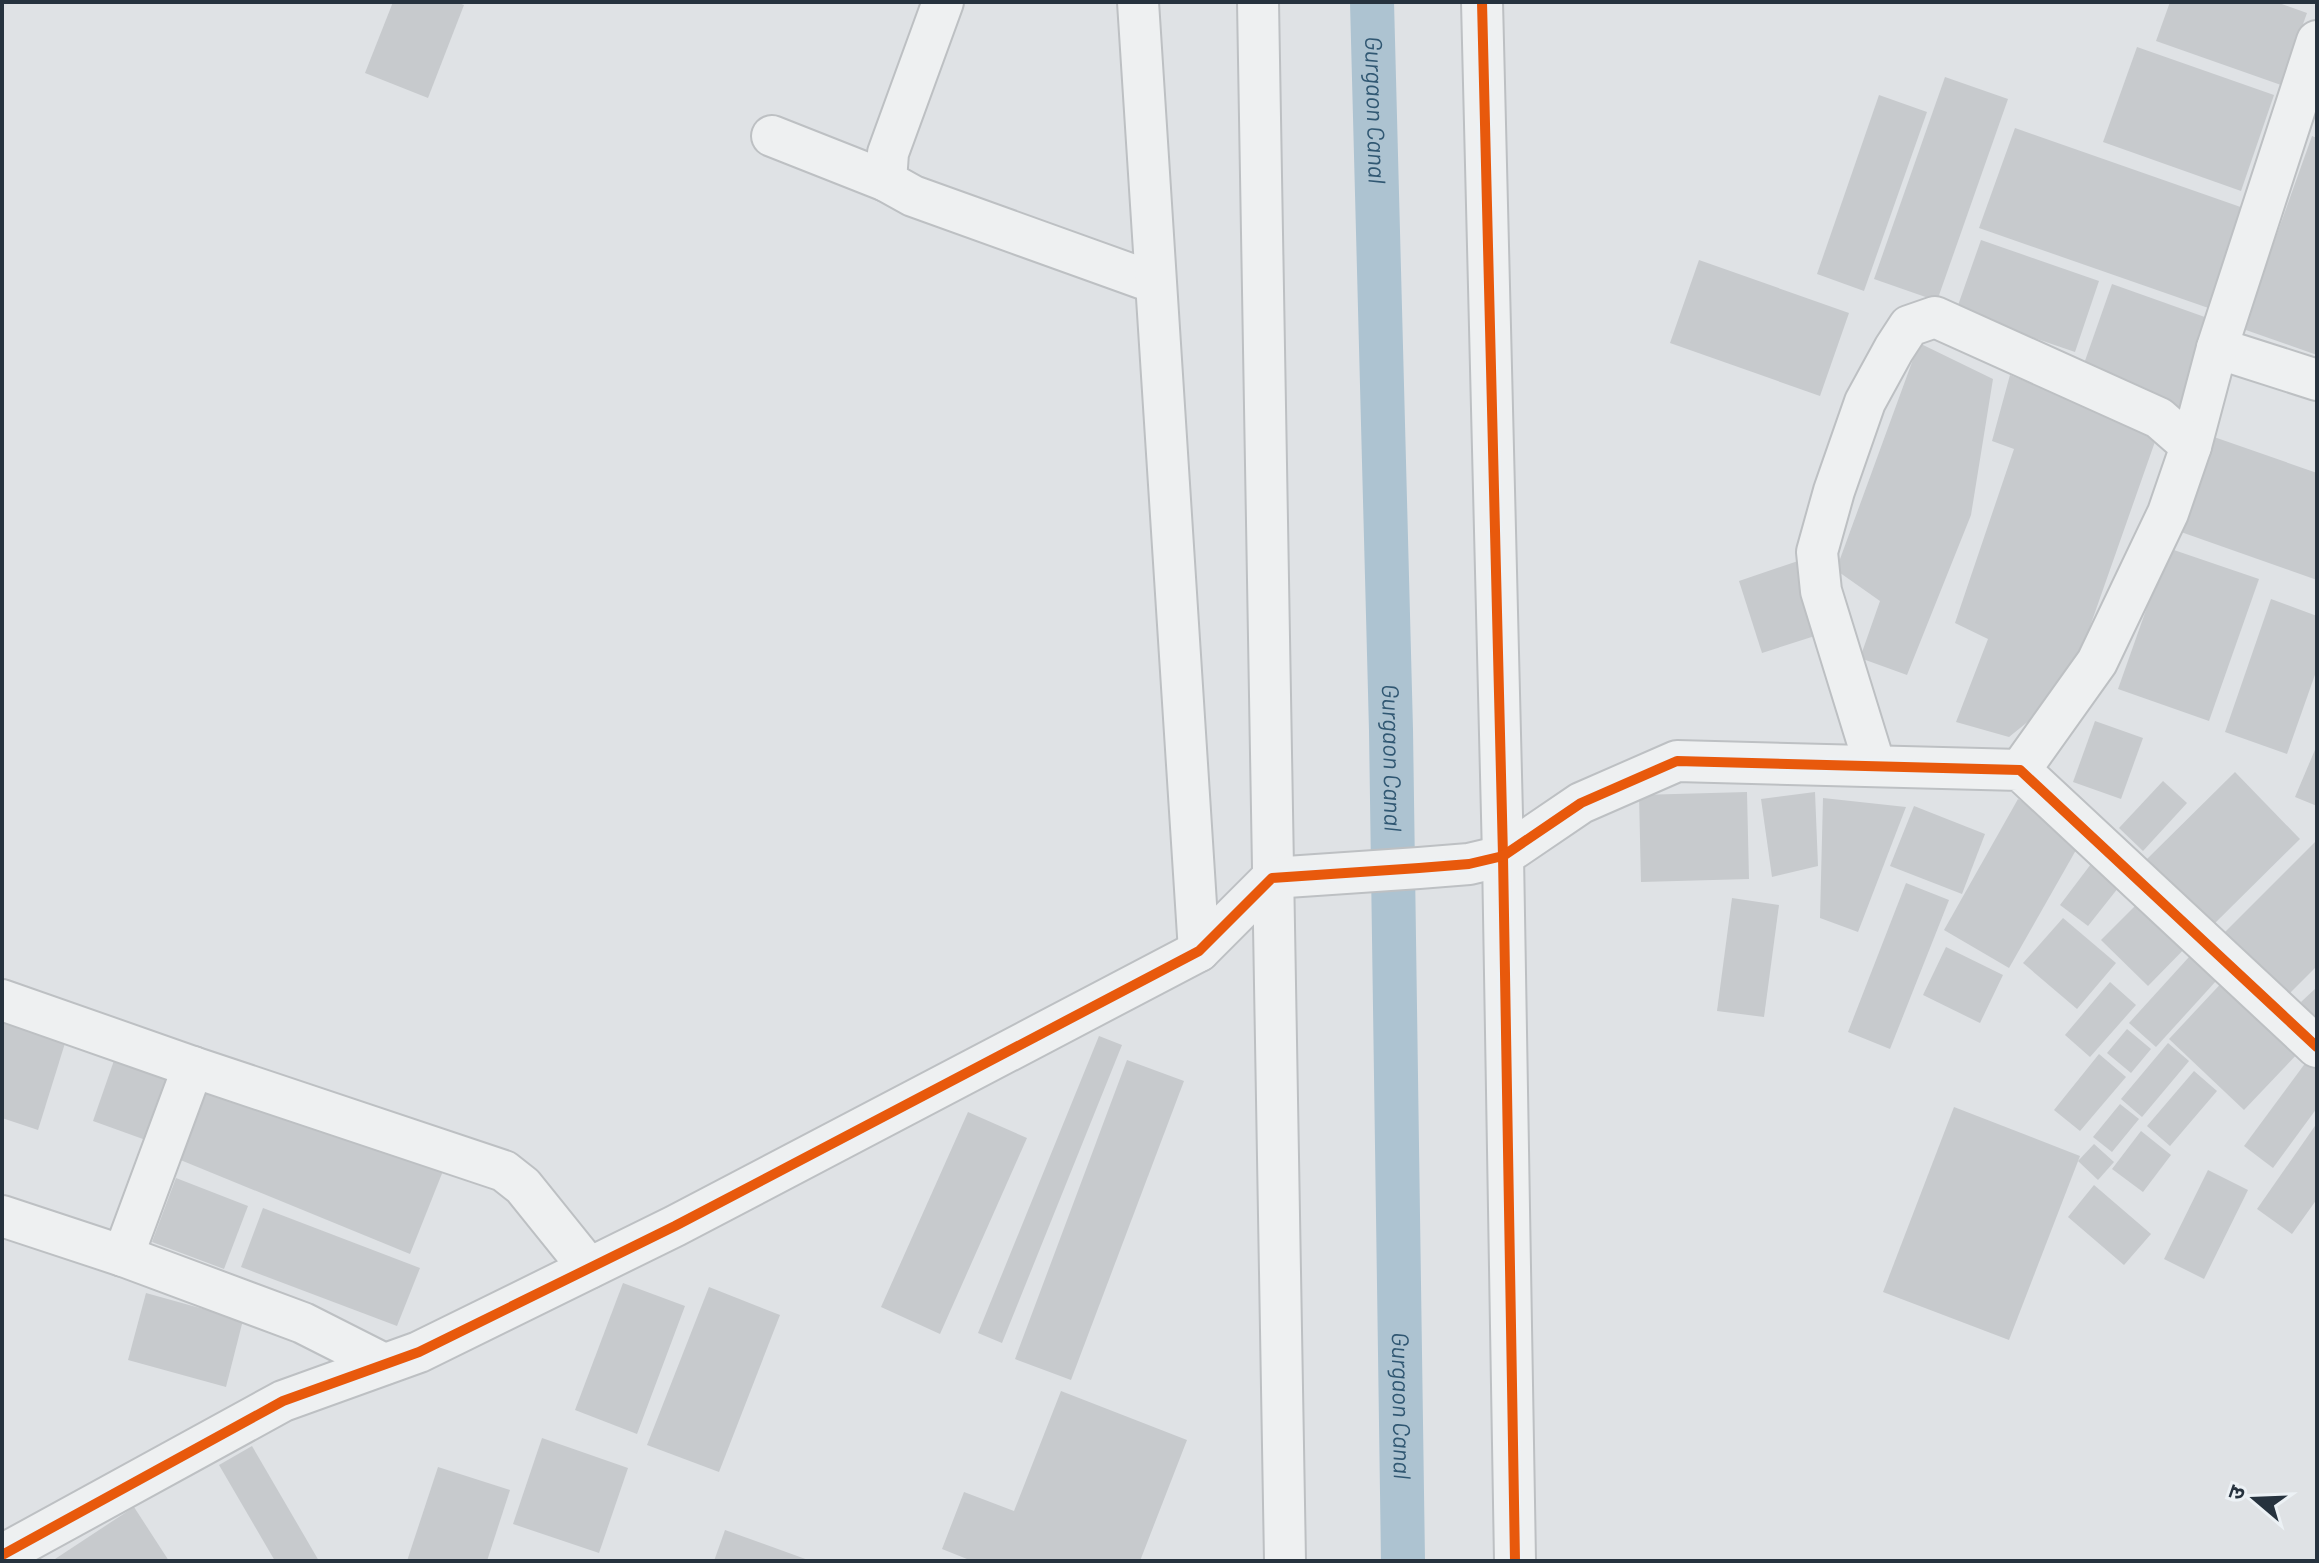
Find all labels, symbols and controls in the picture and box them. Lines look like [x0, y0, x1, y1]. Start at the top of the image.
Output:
water label: Gurgaon Canal [1360, 36, 1393, 185]
water label: Gurgaon Canal [1377, 684, 1408, 832]
water label: Gurgaon Canal [1387, 1332, 1418, 1480]
north arrow [2215, 1459, 2295, 1539]
text: उ [2221, 1481, 2250, 1502]

